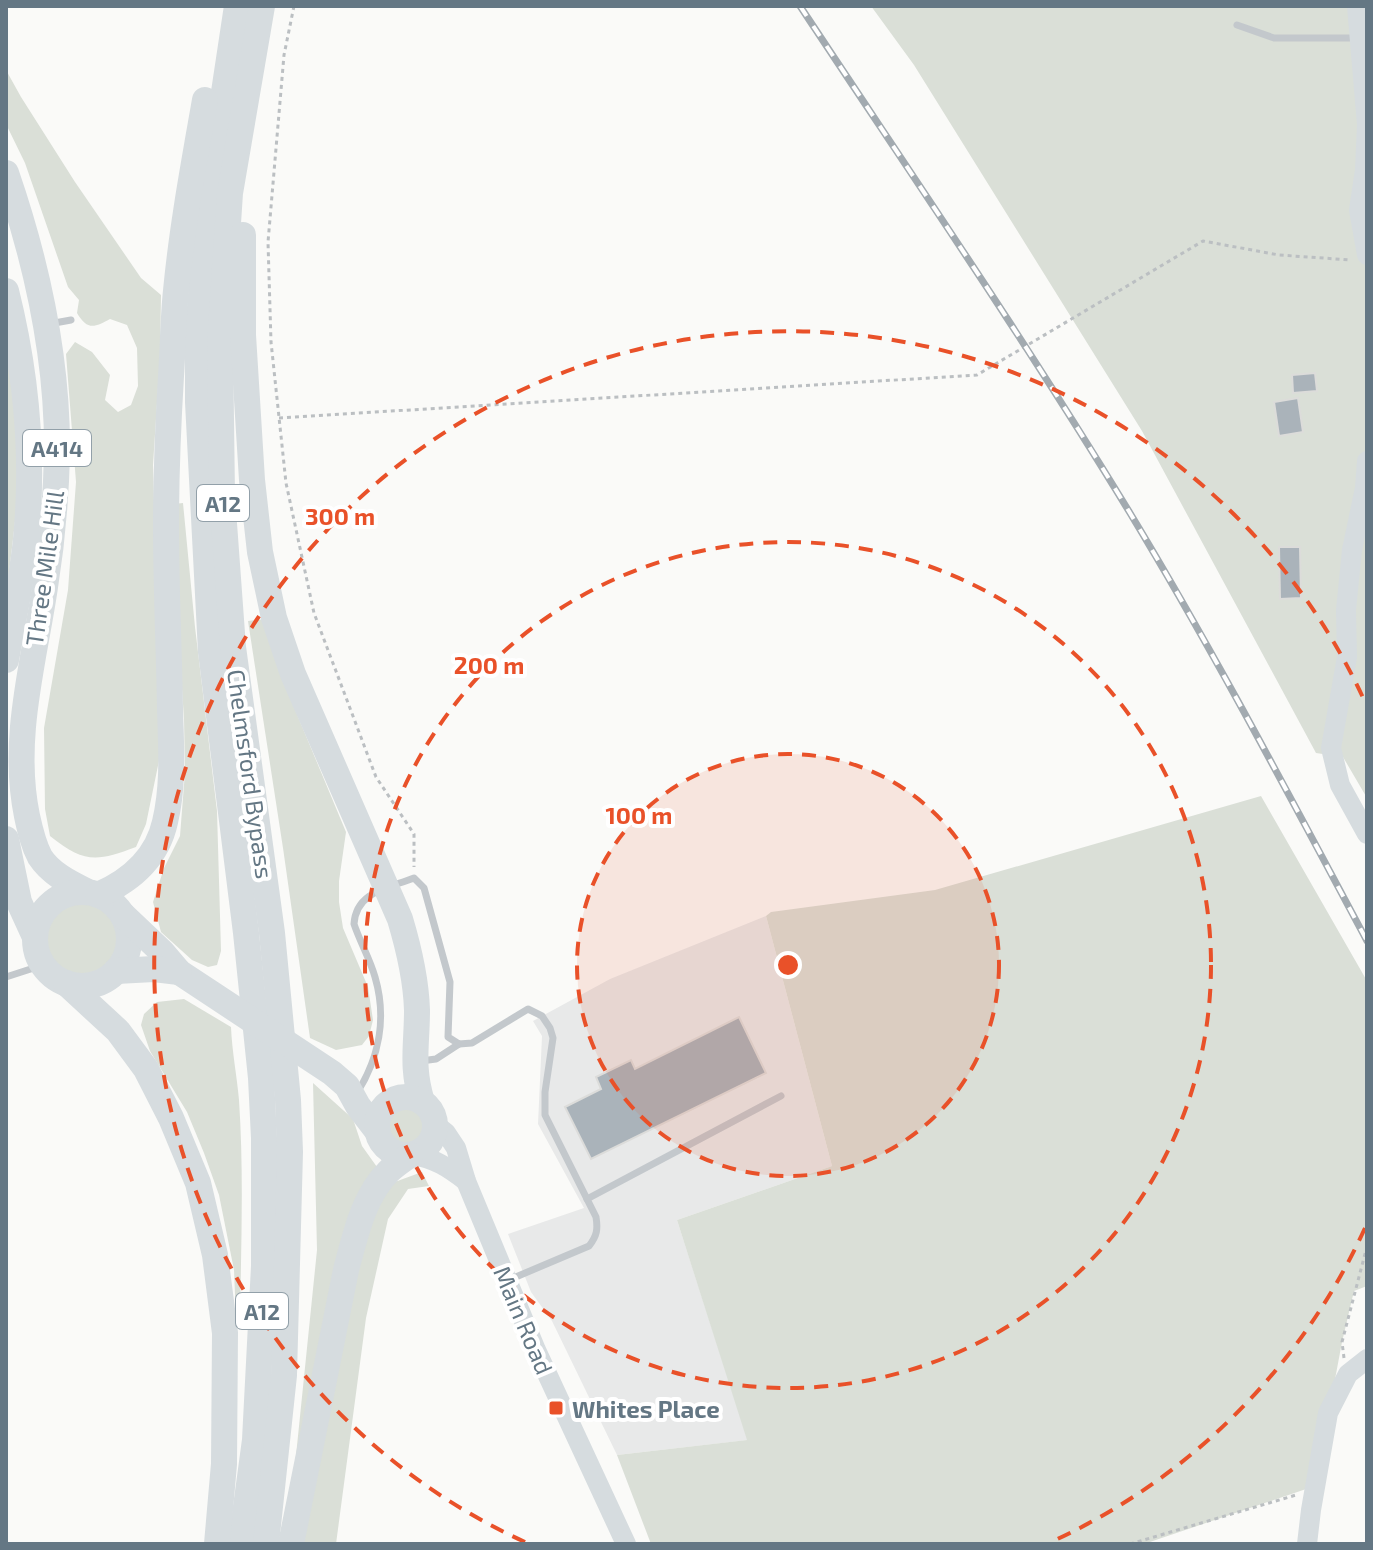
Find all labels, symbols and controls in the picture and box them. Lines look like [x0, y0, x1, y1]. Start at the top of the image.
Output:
road number: A414 [23, 430, 91, 466]
road number: A12 [197, 485, 249, 521]
street label: Three Mile Hill [19, 488, 69, 648]
text: 300 m [305, 501, 375, 530]
text: 200 m [454, 650, 524, 679]
street label: Chelmsford Bypass [222, 668, 280, 880]
text: 100 m [606, 800, 672, 829]
centre of rings [774, 951, 802, 979]
street label: Main Road [488, 1262, 560, 1378]
road number: A12 [236, 1293, 288, 1329]
place label: Whites Place [572, 1394, 720, 1423]
marker: Whites Place [547, 1399, 565, 1417]

